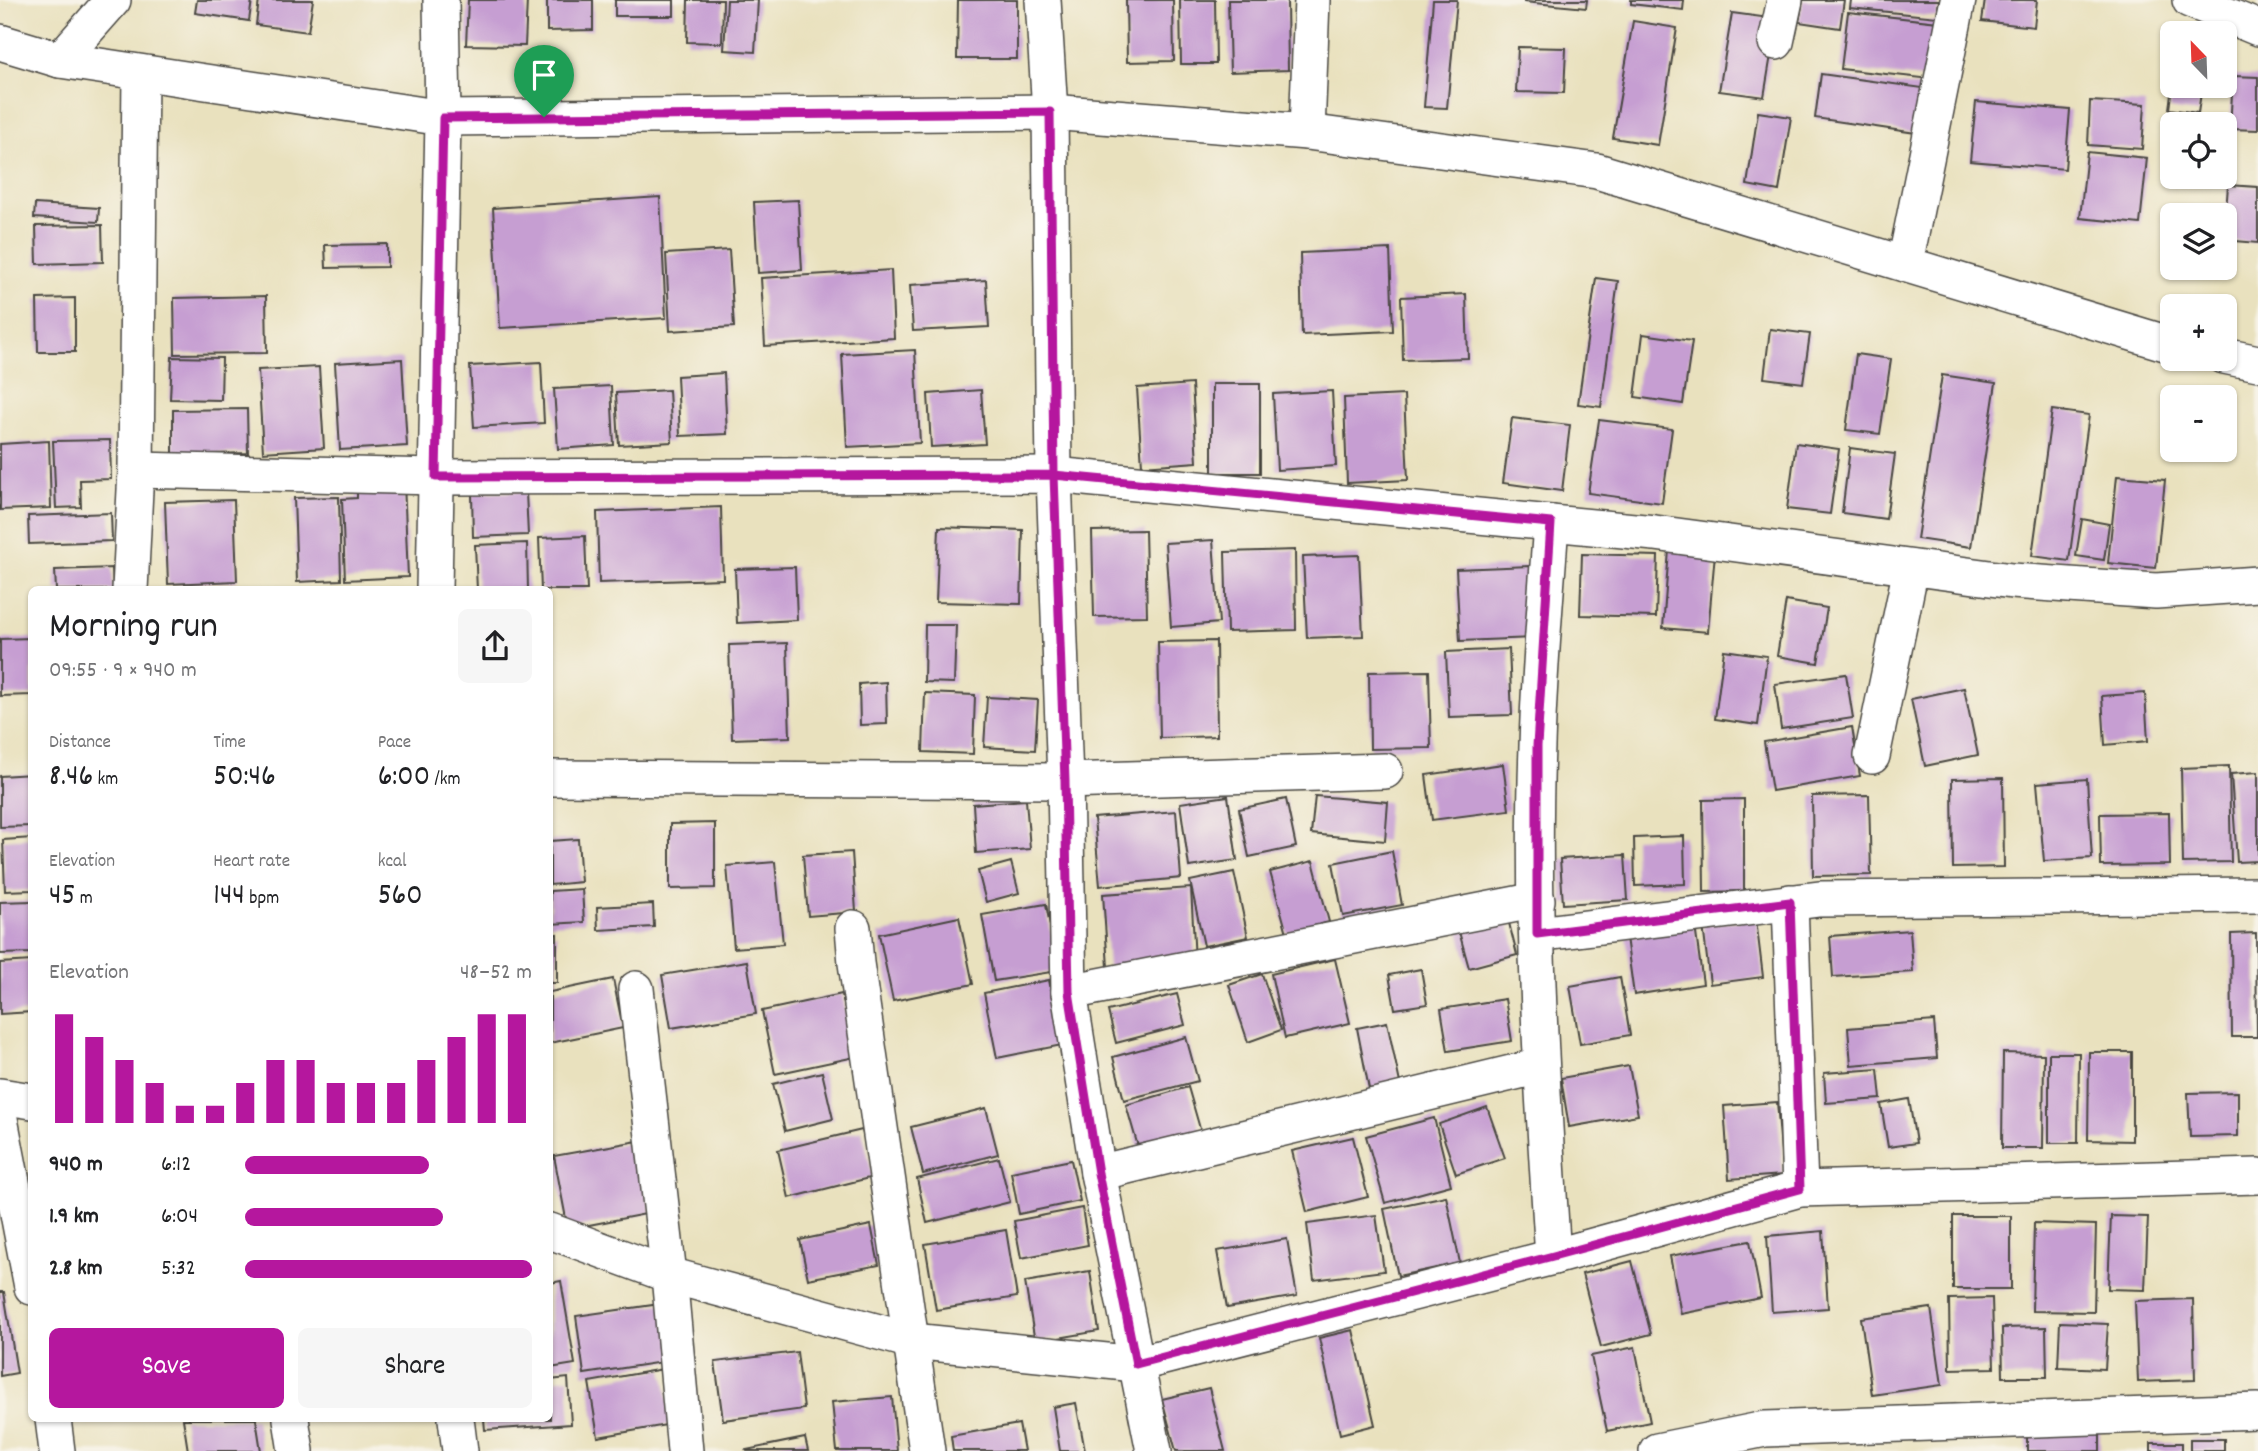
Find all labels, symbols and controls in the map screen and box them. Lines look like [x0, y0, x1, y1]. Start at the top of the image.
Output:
north arrow [2160, 21, 2236, 98]
map controls [2160, 21, 2237, 462]
pin [514, 45, 574, 117]
icon: arrive [525, 56, 563, 94]
button: locate [2160, 112, 2237, 189]
button: layers [2160, 203, 2237, 280]
button: + [2160, 294, 2237, 371]
button: − [2160, 385, 2237, 462]
text: Morning run [49, 601, 218, 656]
button: share [458, 609, 532, 683]
text: 09:55 · 9 × 940 m [49, 655, 197, 688]
text: Distance [49, 730, 111, 757]
text: Time [213, 730, 246, 757]
text: Pace [378, 730, 411, 757]
text: 8.46 [49, 757, 93, 800]
text: 50:46 [213, 757, 276, 800]
text: 6:00 [378, 757, 430, 800]
text: km [93, 767, 118, 794]
text: /km [430, 767, 461, 794]
text: Elevation [49, 849, 115, 876]
text: Heart rate [213, 849, 290, 876]
text: kcal [378, 849, 407, 876]
text: 45 [49, 876, 75, 919]
text: 144 [213, 876, 245, 919]
text: 560 [378, 876, 423, 919]
text: m [75, 886, 93, 913]
text: bpm [245, 886, 279, 913]
text: Elevation [49, 957, 129, 990]
text: 48–52 m [460, 957, 532, 990]
text: 940 m [49, 1149, 103, 1182]
text: 6:12 [161, 1149, 191, 1182]
text: 1.9 km [49, 1201, 99, 1234]
text: 6:04 [161, 1201, 198, 1234]
text: 2.8 km [49, 1253, 103, 1286]
text: 5:32 [161, 1253, 196, 1286]
button: Save [49, 1328, 284, 1408]
button: Share [298, 1328, 532, 1408]

